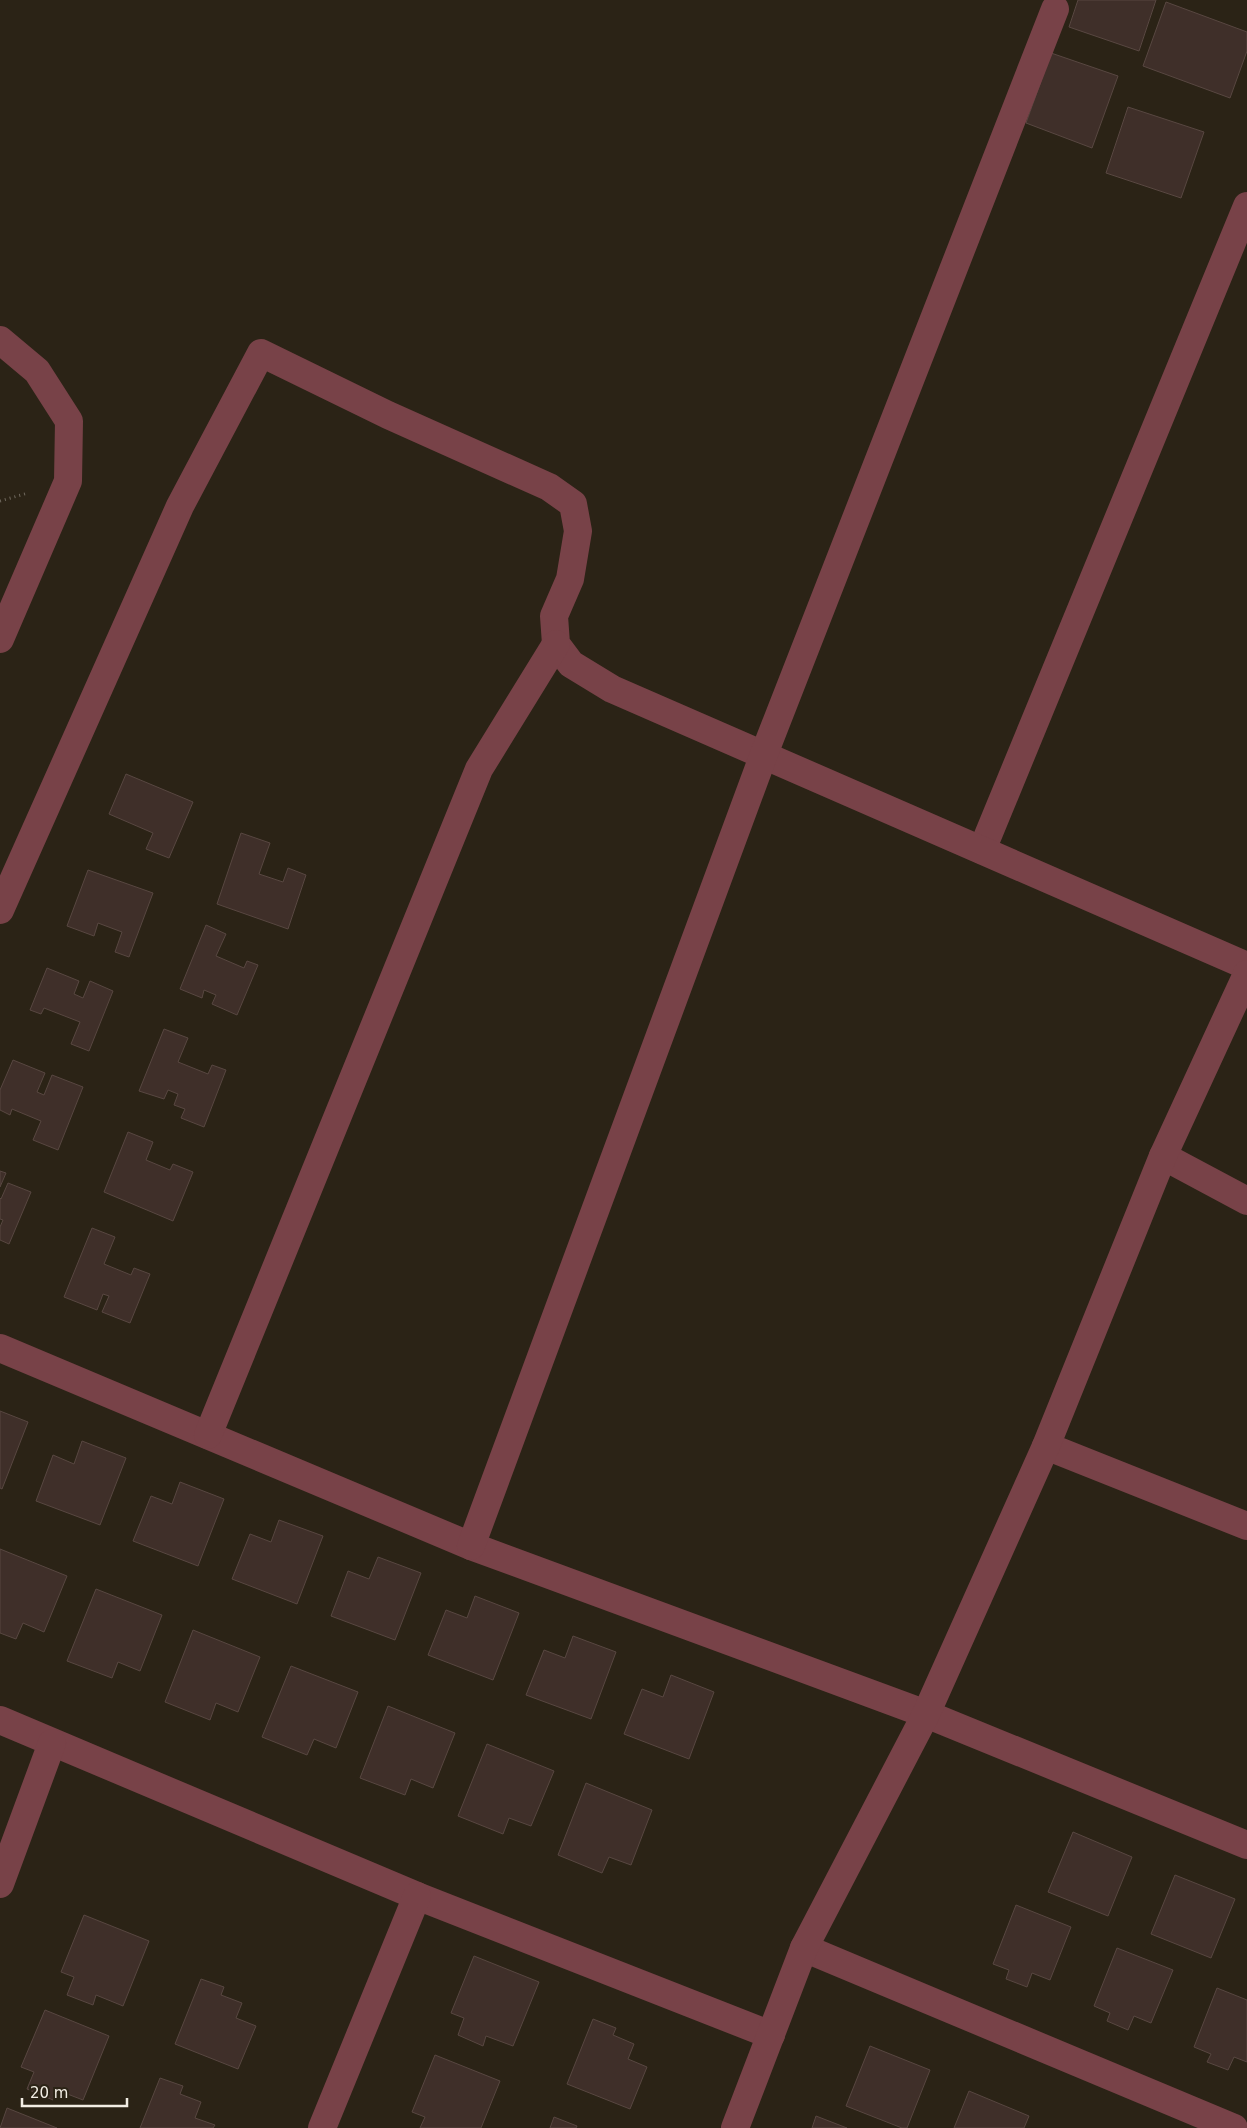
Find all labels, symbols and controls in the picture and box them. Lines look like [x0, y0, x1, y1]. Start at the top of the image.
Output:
scale bar [22, 2076, 128, 2108]
text: 20 m [30, 2084, 68, 2102]

